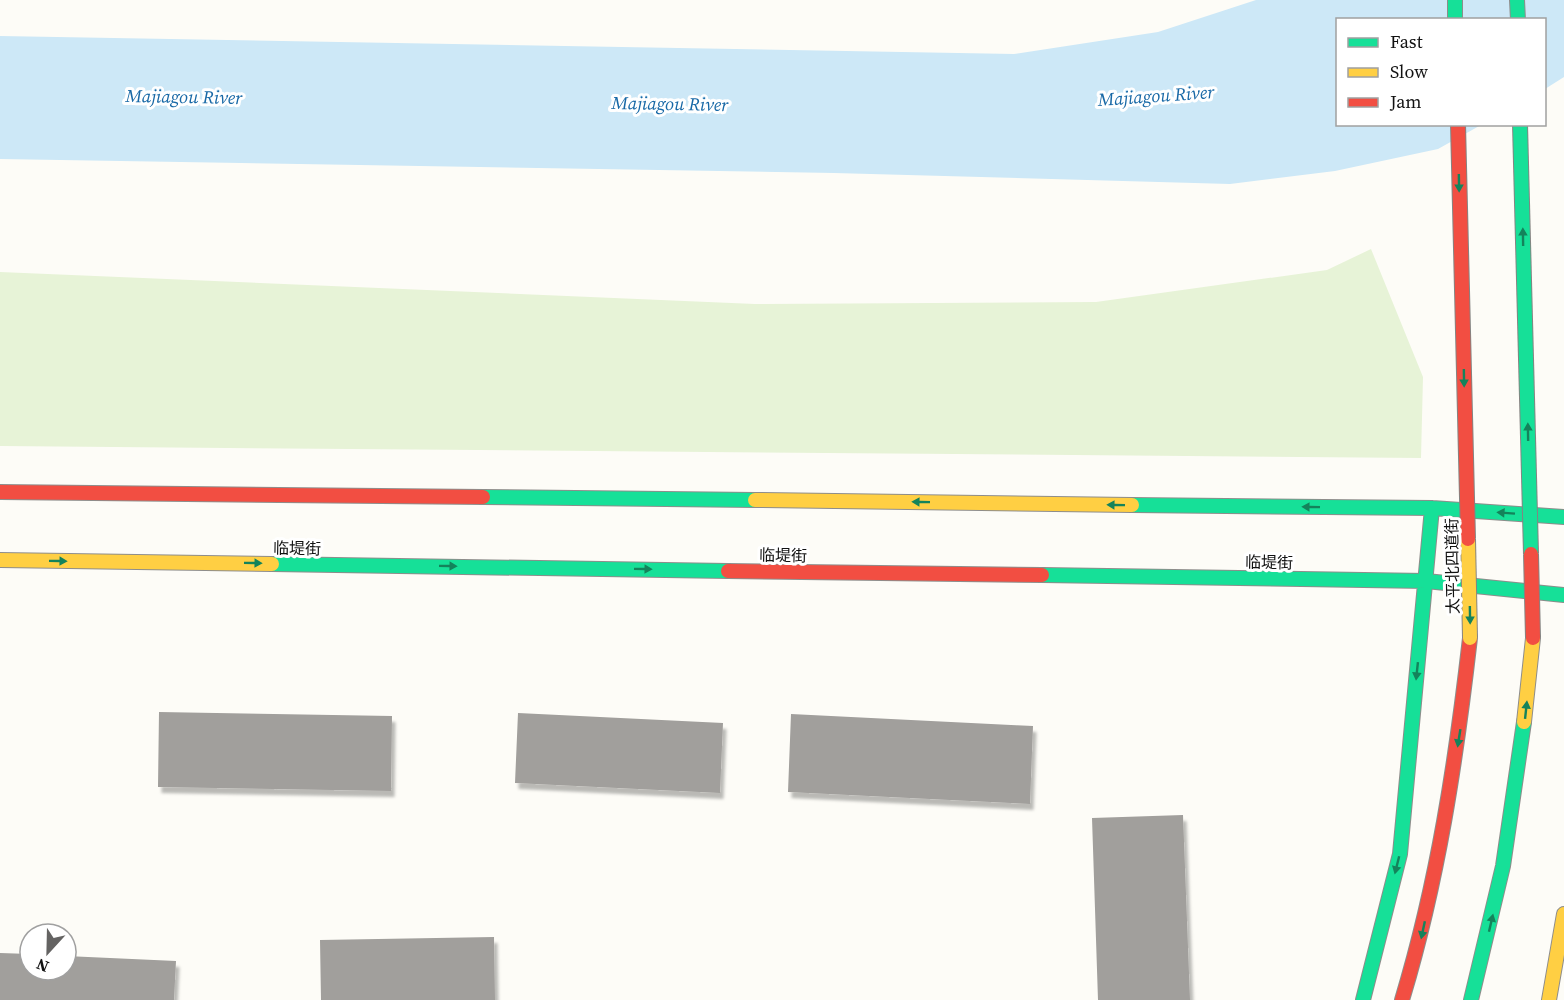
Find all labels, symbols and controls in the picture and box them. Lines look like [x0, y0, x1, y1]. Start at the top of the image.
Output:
legend [1336, 18, 1546, 126]
text: Fast [1390, 29, 1423, 54]
text: Slow [1390, 59, 1428, 84]
water label: Majiagou River [1096, 79, 1216, 112]
water label: Majiagou River [124, 83, 243, 110]
text: Jam [1389, 89, 1422, 114]
water label: Majiagou River [610, 90, 729, 117]
one-way arrow [1454, 173, 1464, 192]
one-way arrow [1518, 228, 1528, 247]
one-way arrow [1459, 368, 1469, 387]
one-way arrow [1523, 423, 1533, 442]
one-way arrow [911, 497, 930, 507]
one-way arrow [1106, 500, 1125, 509]
one-way arrow [1301, 502, 1320, 512]
one-way arrow [1496, 509, 1515, 518]
street label: 太平北四道街 [1440, 518, 1464, 614]
street label: 临堤街 [273, 537, 321, 559]
street label: 临堤街 [759, 544, 807, 566]
street label: 临堤街 [1245, 551, 1293, 573]
one-way arrow [49, 556, 68, 565]
one-way arrow [244, 559, 263, 568]
one-way arrow [439, 562, 458, 571]
one-way arrow [634, 564, 653, 574]
one-way arrow [1465, 605, 1474, 624]
one-way arrow [1412, 662, 1422, 681]
one-way arrow [1521, 701, 1531, 720]
one-way arrow [1454, 729, 1463, 748]
one-way arrow [1392, 856, 1401, 874]
one-way arrow [1487, 913, 1496, 932]
one-way arrow [1418, 921, 1427, 940]
north arrow [18, 922, 78, 982]
text: N [33, 953, 52, 978]

